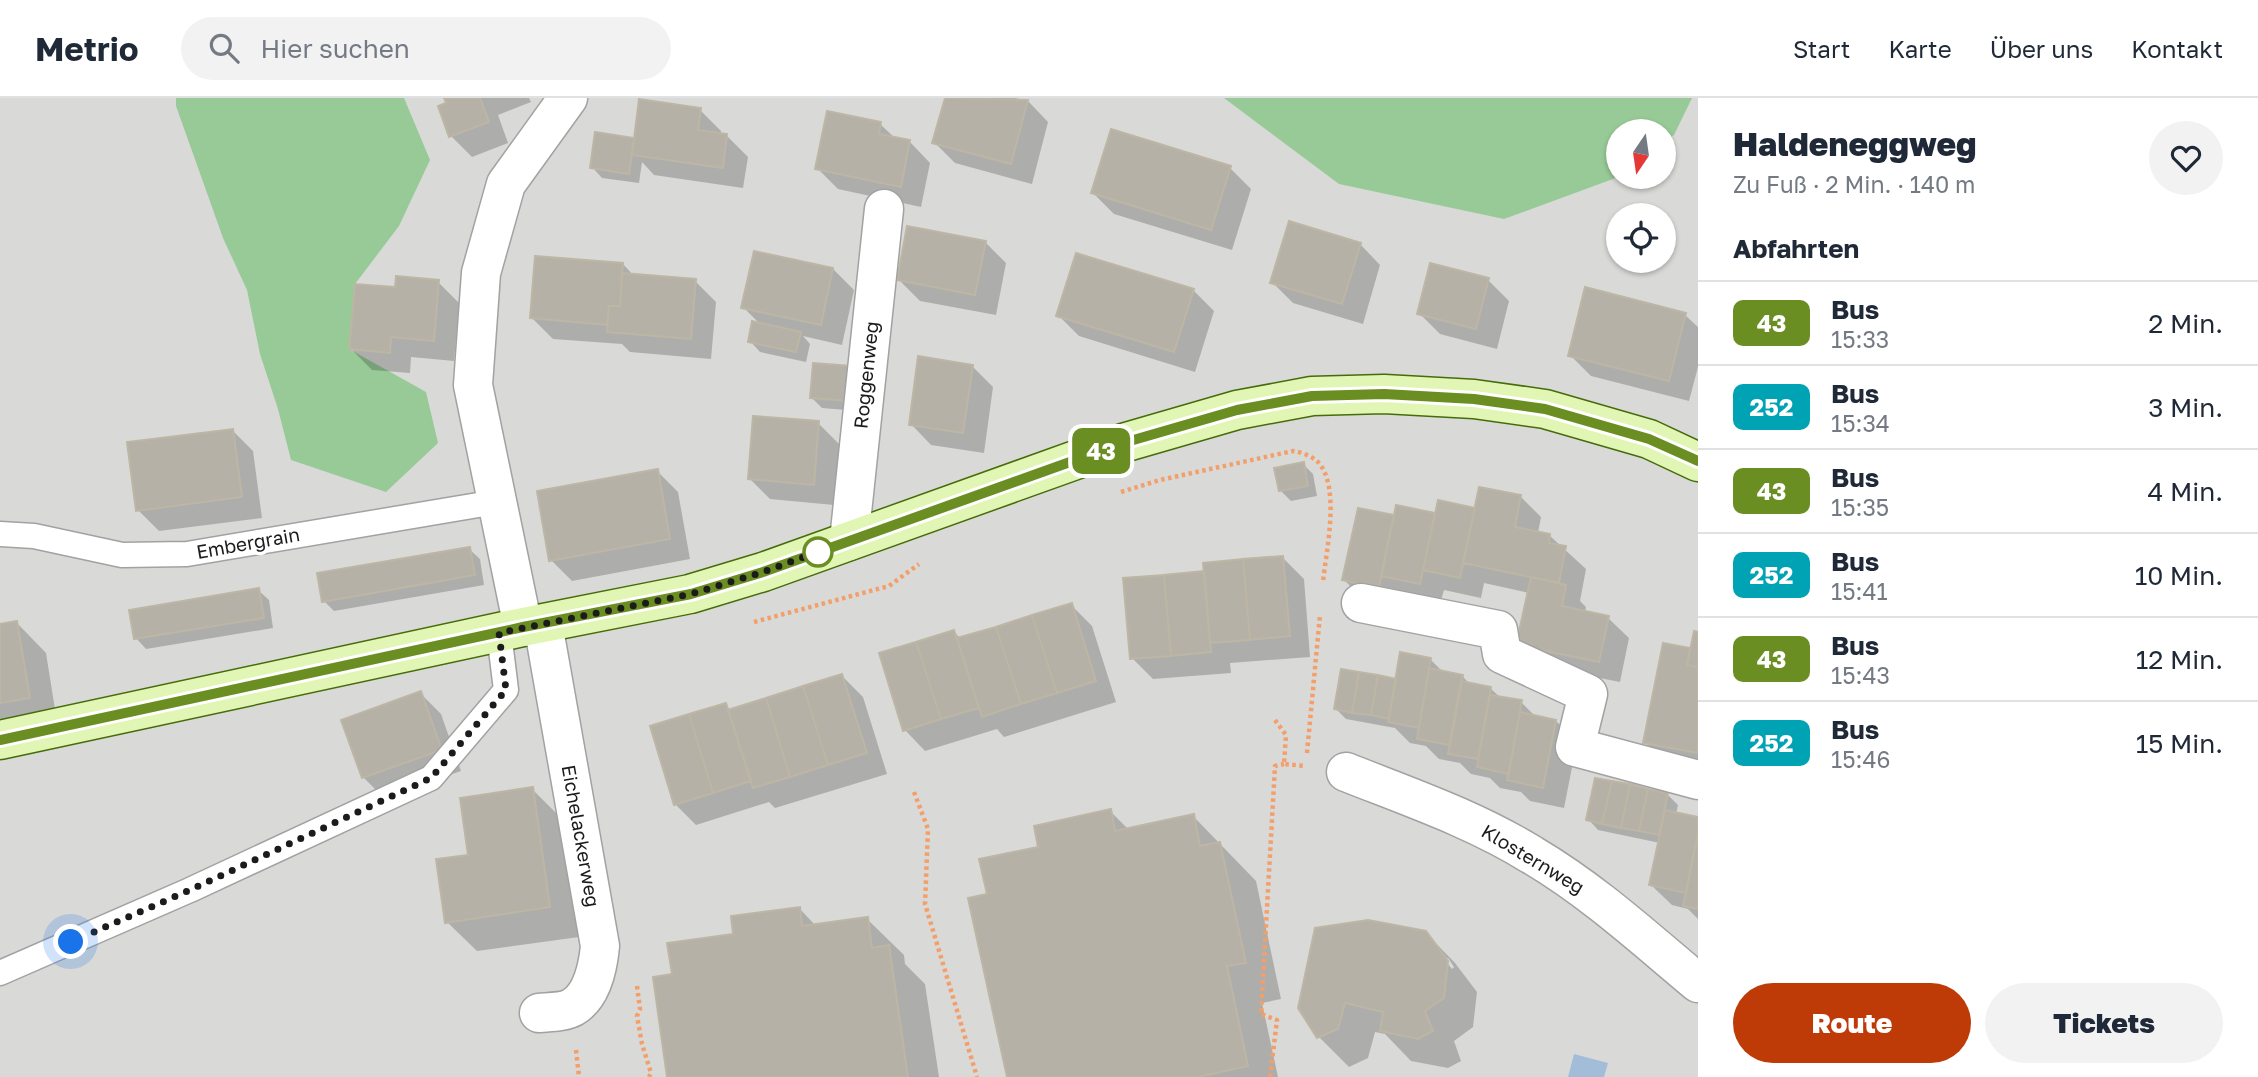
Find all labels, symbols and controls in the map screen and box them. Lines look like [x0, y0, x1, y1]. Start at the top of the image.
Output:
search box [181, 17, 671, 80]
text: Metrio [35, 29, 139, 68]
icon: search [205, 29, 243, 67]
text: Hier suchen [261, 33, 410, 64]
text: Start [1793, 34, 1850, 63]
text: Karte [1888, 34, 1952, 63]
text: Über uns [1990, 34, 2093, 63]
text: Kontakt [2131, 34, 2223, 63]
north arrow [1606, 119, 1676, 189]
map controls [1606, 119, 1676, 273]
button: heart [2149, 121, 2223, 195]
text: Haldeneggweg [1733, 124, 1977, 163]
text: Zu Fuß · 2 Min. · 140 m [1733, 170, 1975, 198]
button: locate [1606, 203, 1676, 273]
text: Abfahrten [1733, 233, 1859, 264]
text: Bus [1831, 294, 1879, 325]
text: 43 [1757, 308, 1786, 337]
text: 2 Min. [2148, 308, 2223, 339]
street label: Roggenweg [848, 320, 883, 430]
text: 15:33 [1831, 325, 1889, 353]
text: Bus [1831, 378, 1879, 409]
text: 252 [1750, 392, 1793, 421]
text: 3 Min. [2148, 392, 2223, 423]
text: 15:34 [1831, 409, 1890, 437]
line badge: 43 [1070, 428, 1132, 474]
text: 43 [1086, 436, 1116, 465]
text: Bus [1831, 462, 1879, 493]
text: 43 [1757, 476, 1786, 505]
text: 4 Min. [2148, 476, 2223, 507]
text: 15:35 [1831, 493, 1889, 521]
street label: Embergrain [194, 522, 301, 563]
unlabelled marker [803, 537, 833, 567]
text: Bus [1831, 546, 1879, 577]
text: 252 [1750, 560, 1793, 589]
text: 10 Min. [2135, 560, 2223, 591]
text: 15:41 [1831, 577, 1888, 605]
text: Bus [1831, 630, 1879, 661]
text: 43 [1757, 644, 1786, 673]
text: 12 Min. [2136, 644, 2223, 675]
text: 15:43 [1831, 661, 1890, 689]
text: Bus [1831, 714, 1879, 745]
text: 252 [1750, 728, 1793, 757]
text: 15 Min. [2136, 728, 2223, 759]
text: 15:46 [1831, 745, 1890, 773]
street label: Eichelackerweg [558, 763, 605, 909]
street label: Klosternweg [1478, 819, 1589, 898]
your location [53, 924, 88, 959]
button: Route [1733, 983, 1971, 1063]
button: Tickets [1985, 983, 2223, 1063]

